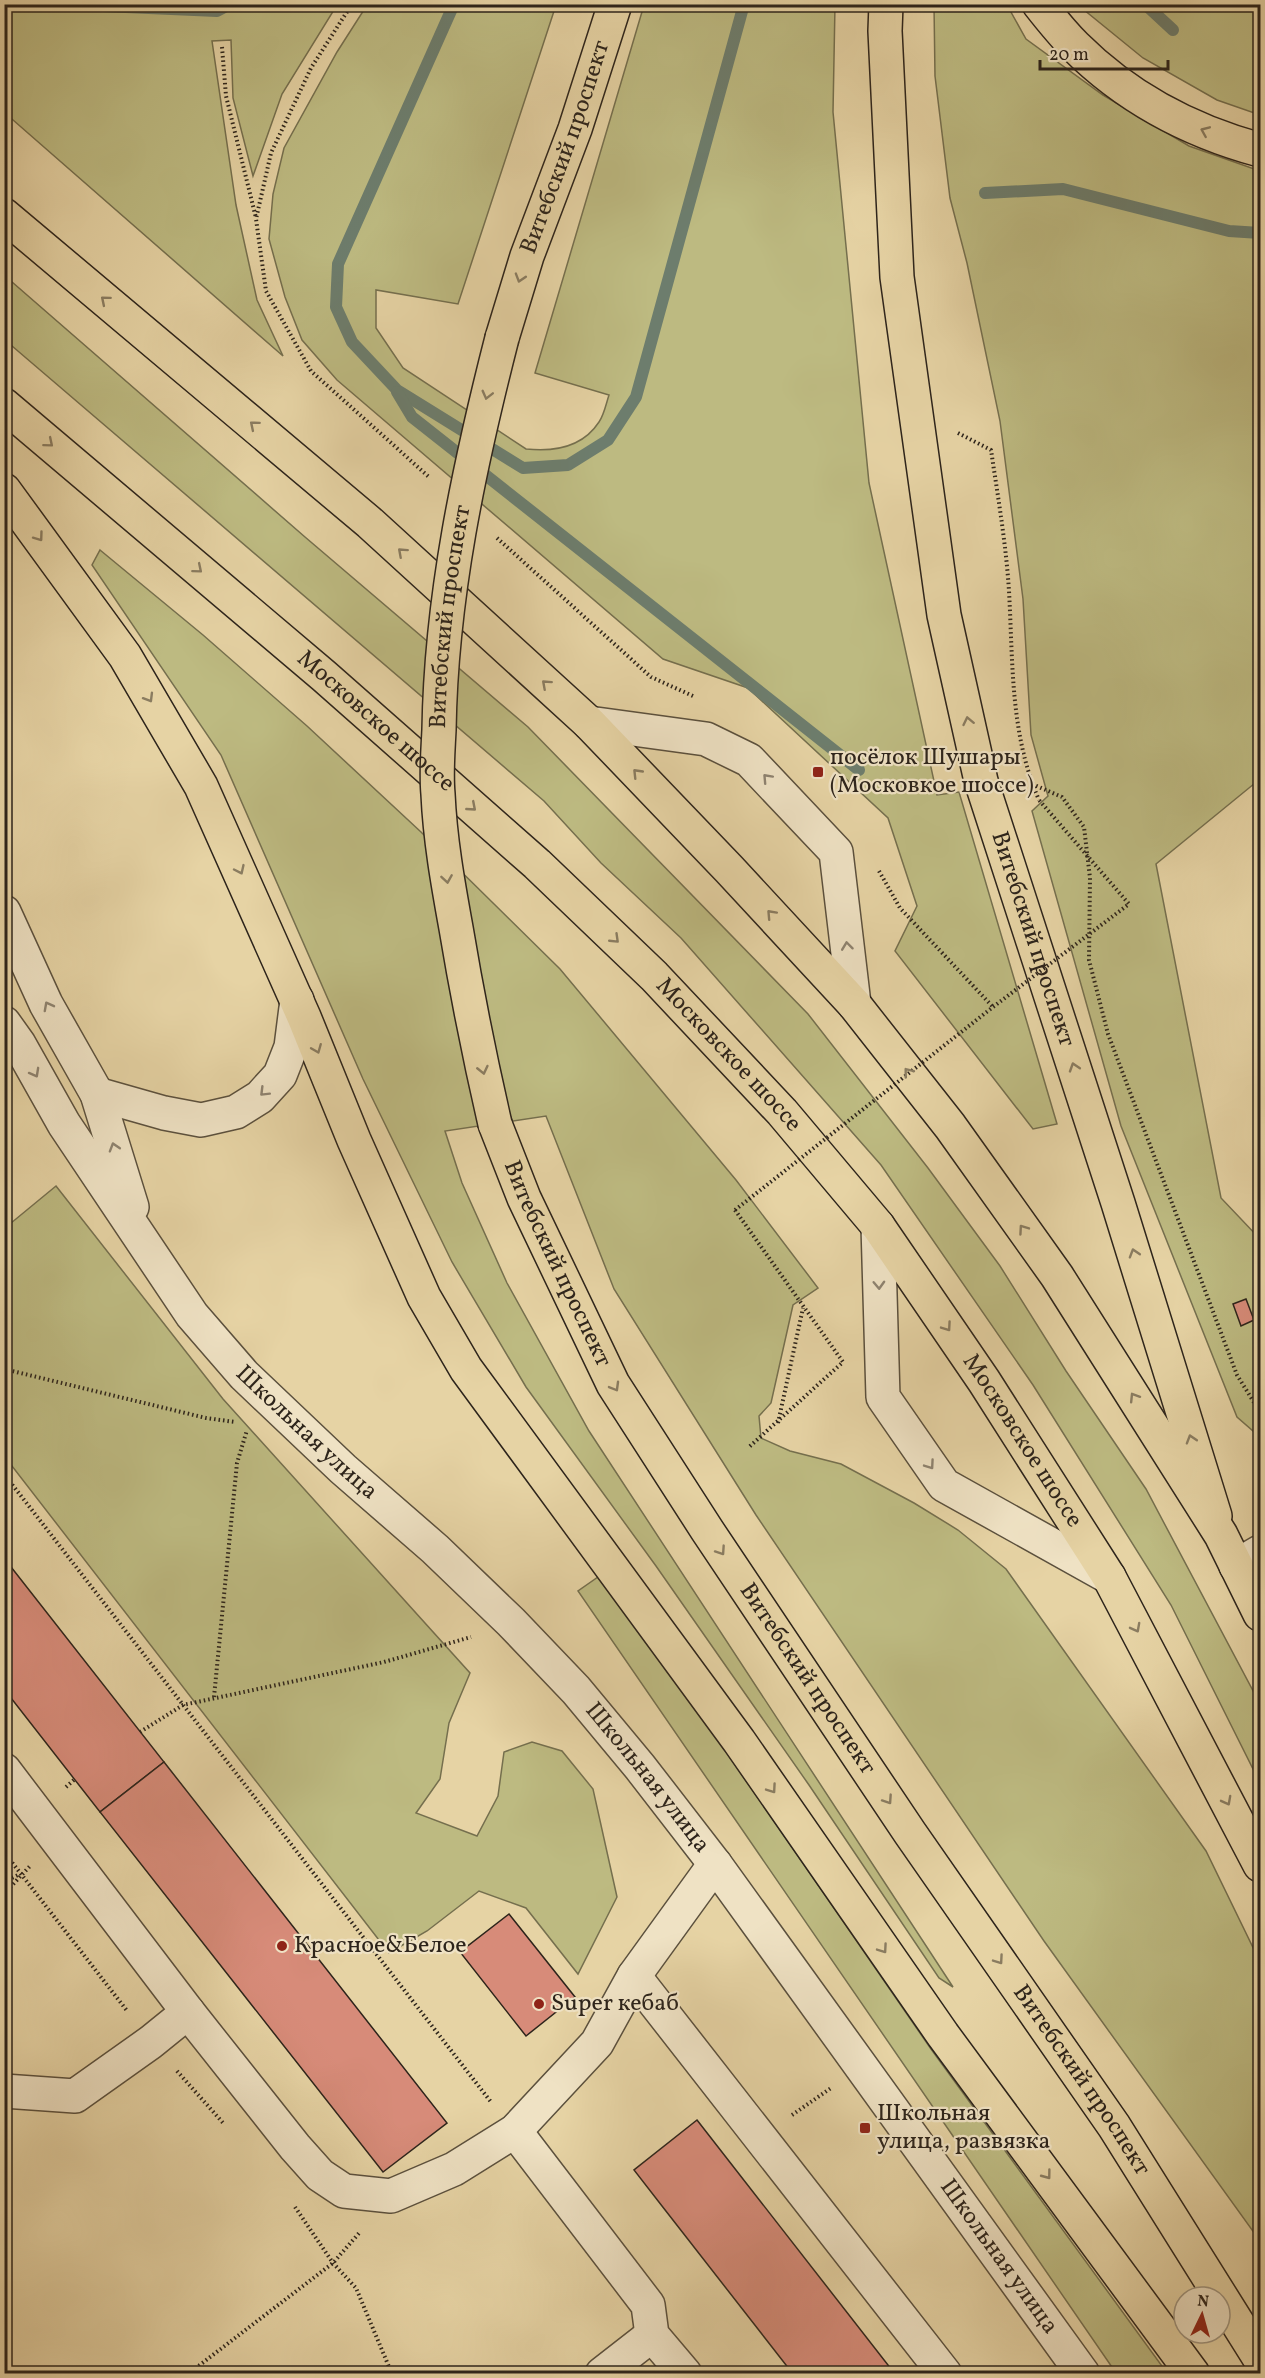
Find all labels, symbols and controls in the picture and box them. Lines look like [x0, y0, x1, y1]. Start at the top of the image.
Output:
scale bar [1040, 33, 1168, 71]
street label: Витебский проспект [512, 36, 619, 259]
text: 20 m [1049, 43, 1089, 68]
one-way arrow [1201, 126, 1212, 138]
one-way arrow [515, 272, 528, 283]
one-way arrow [101, 296, 112, 307]
one-way arrow [482, 389, 495, 399]
one-way arrow [250, 421, 261, 432]
one-way arrow [42, 436, 53, 447]
street label: Витебский проспект [422, 502, 480, 729]
one-way arrow [32, 531, 43, 542]
one-way arrow [398, 548, 409, 559]
one-way arrow [191, 562, 202, 573]
street label: Московское шоссе [289, 643, 462, 801]
one-way arrow [542, 680, 553, 691]
one-way arrow [142, 692, 153, 702]
one-way arrow [962, 716, 975, 726]
place label: посёлок Шушары (Московкое шоссе) [830, 741, 1034, 803]
marker: посёлок Шушары (Московкое шоссе) [811, 765, 825, 779]
one-way arrow [633, 769, 644, 780]
one-way arrow [763, 775, 774, 786]
one-way arrow [465, 800, 476, 811]
street label: Витебский проспект [982, 827, 1083, 1051]
one-way arrow [232, 864, 244, 875]
one-way arrow [440, 873, 453, 883]
one-way arrow [767, 911, 778, 921]
one-way arrow [609, 932, 619, 943]
one-way arrow [841, 941, 853, 950]
street label: Московское шоссе [647, 970, 809, 1140]
one-way arrow [44, 1002, 55, 1013]
one-way arrow [310, 1043, 322, 1054]
one-way arrow [1069, 1062, 1081, 1073]
one-way arrow [476, 1065, 489, 1075]
one-way arrow [28, 1067, 40, 1077]
one-way arrow [904, 1068, 915, 1079]
one-way arrow [260, 1086, 271, 1096]
one-way arrow [109, 1142, 121, 1153]
street label: Витебский проспект [494, 1156, 620, 1373]
one-way arrow [1020, 1224, 1031, 1235]
one-way arrow [1129, 1248, 1141, 1259]
one-way arrow [873, 1280, 886, 1289]
one-way arrow [940, 1320, 951, 1331]
street label: Московское шоссе [953, 1347, 1090, 1535]
street label: Школьная улица [227, 1358, 385, 1509]
one-way arrow [608, 1381, 620, 1391]
one-way arrow [1129, 1393, 1141, 1403]
one-way arrow [1186, 1434, 1198, 1445]
one-way arrow [923, 1458, 934, 1469]
one-way arrow [714, 1544, 725, 1555]
street label: Витебский проспект [730, 1576, 884, 1782]
one-way arrow [1129, 1622, 1140, 1633]
street label: Школьная улица [576, 1695, 718, 1861]
one-way arrow [765, 1782, 776, 1793]
one-way arrow [881, 1793, 892, 1804]
one-way arrow [1220, 1795, 1231, 1805]
place label: Красное&Белое [294, 1929, 467, 1963]
marker: Красное&Белое [275, 1939, 289, 1953]
one-way arrow [876, 1942, 887, 1953]
one-way arrow [992, 1954, 1003, 1965]
street label: Витебский проспект [1004, 1978, 1158, 2183]
place label: Super кебаб [551, 1987, 679, 2021]
marker: Super кебаб [532, 1997, 546, 2011]
place label: Школьная улица, развязка [877, 2097, 1051, 2159]
marker: Школьная улица, развязка [858, 2121, 872, 2135]
one-way arrow [1040, 2168, 1051, 2179]
street label: Школьная улица [931, 2172, 1066, 2342]
north arrow [1172, 2285, 1232, 2345]
text: N [1196, 2291, 1210, 2314]

